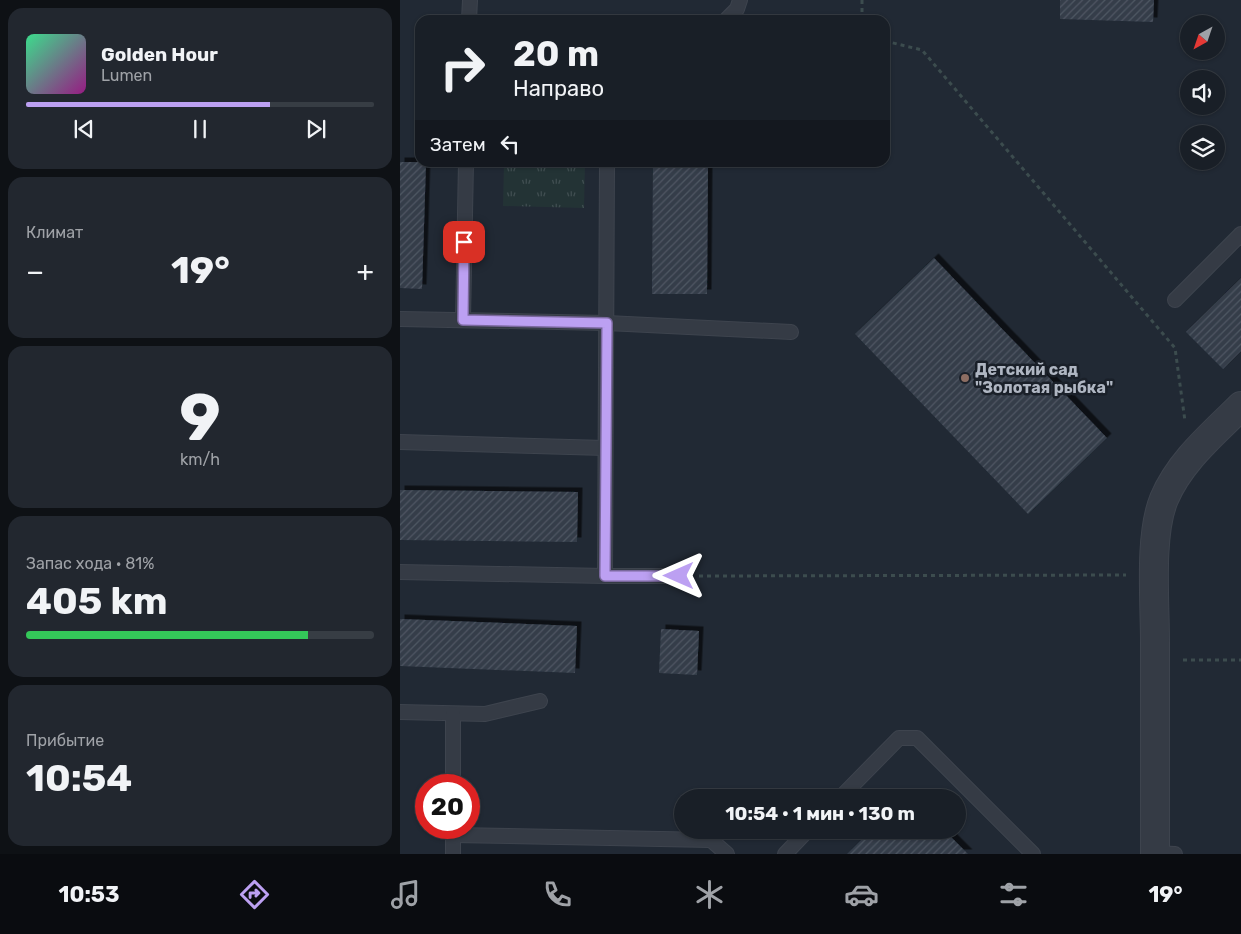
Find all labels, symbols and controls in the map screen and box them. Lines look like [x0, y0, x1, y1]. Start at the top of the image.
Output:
north arrow [1180, 15, 1225, 60]
map controls [1180, 15, 1225, 170]
text: 20 m [513, 33, 599, 75]
icon: right [430, 35, 495, 100]
text: Golden Hour [101, 43, 218, 66]
text: Lumen [101, 66, 152, 85]
button: sound [1180, 70, 1225, 115]
text: Направо [513, 75, 604, 102]
icon: previous [70, 115, 98, 143]
icon: pause [186, 115, 214, 143]
icon: next [302, 115, 330, 143]
button: layers [1180, 125, 1225, 170]
icon: left [496, 130, 524, 158]
text: Затем [430, 133, 486, 156]
pin [443, 221, 485, 263]
text: Климат [26, 223, 83, 242]
icon: arrive [450, 228, 478, 256]
text: 19° [171, 247, 230, 293]
text: − [26, 255, 44, 288]
text: + [357, 255, 374, 288]
place label: Детский сад "Золотая рыбка" [975, 360, 1113, 397]
marker: Детский сад "Золотая рыбка" [959, 372, 971, 384]
text: 9 [179, 379, 221, 456]
text: km/h [180, 450, 220, 469]
position arrow [652, 549, 704, 601]
text: Запас хода · 81% [26, 554, 154, 573]
text: 405 km [26, 578, 167, 624]
text: Прибытие [26, 731, 104, 750]
text: 10:54 [26, 755, 132, 801]
speed limit sign: 20 [415, 774, 480, 839]
text: 10:54 · 1 мин · 130 m [725, 802, 915, 825]
icon: directions [237, 877, 272, 912]
icon: music [388, 877, 423, 912]
icon: phone [540, 877, 575, 912]
icon: climate [692, 877, 727, 912]
icon: car [844, 877, 879, 912]
icon: filters [996, 877, 1031, 912]
text: 10:53 [58, 881, 120, 908]
text: 19° [1148, 881, 1182, 908]

